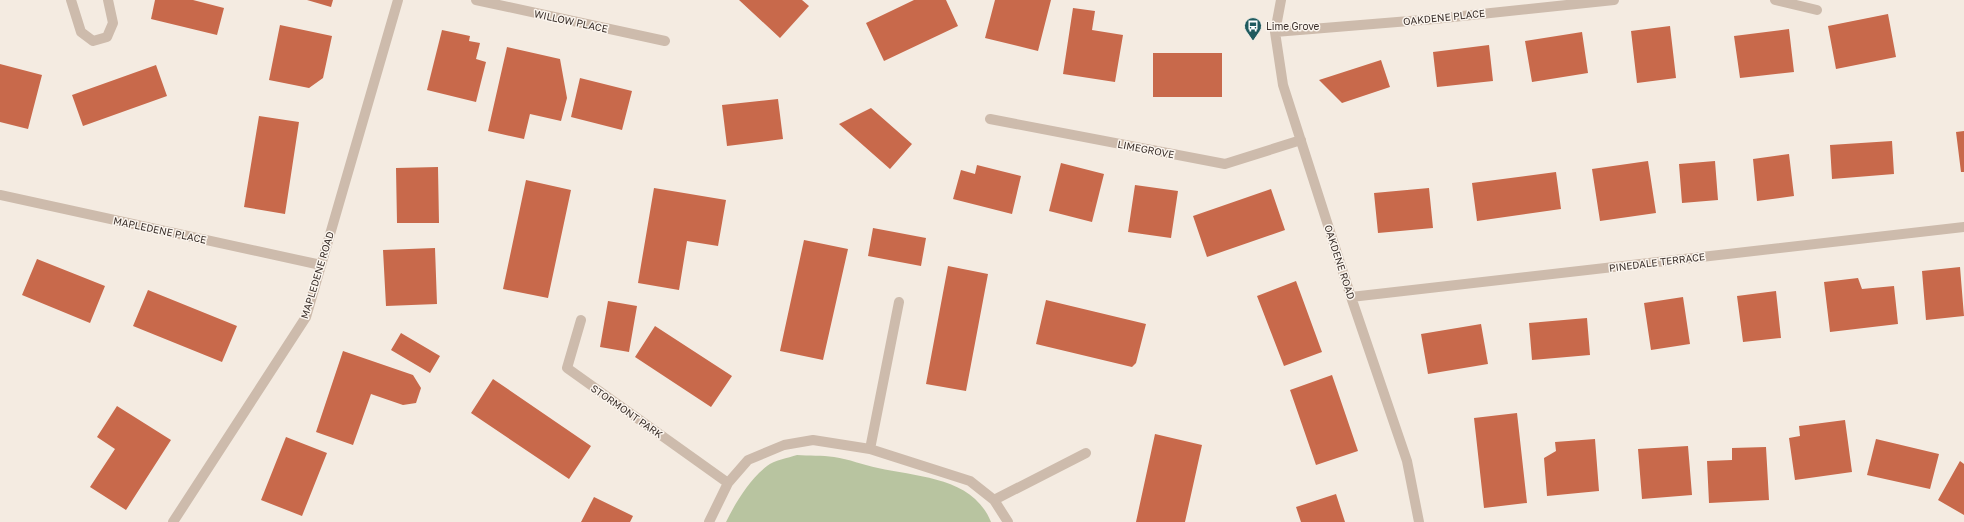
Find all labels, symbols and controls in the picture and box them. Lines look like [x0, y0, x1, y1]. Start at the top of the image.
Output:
street label: WILLOW PLACE [533, 7, 609, 35]
street label: OAKDENE PLACE [1403, 7, 1485, 27]
bus stop icon: Lime Grove [1243, 16, 1263, 41]
place label: Lime Grove [1266, 20, 1320, 32]
street label: LIMEGROVE [1117, 138, 1175, 160]
street label: MAPLEDENE PLACE [112, 214, 208, 246]
street label: OAKDENE ROAD [1322, 223, 1358, 301]
street label: MAPLEDENE ROAD [298, 230, 336, 320]
street label: PINEDALE TERRACE [1608, 250, 1706, 274]
street label: STORMONT PARK [589, 382, 665, 440]

